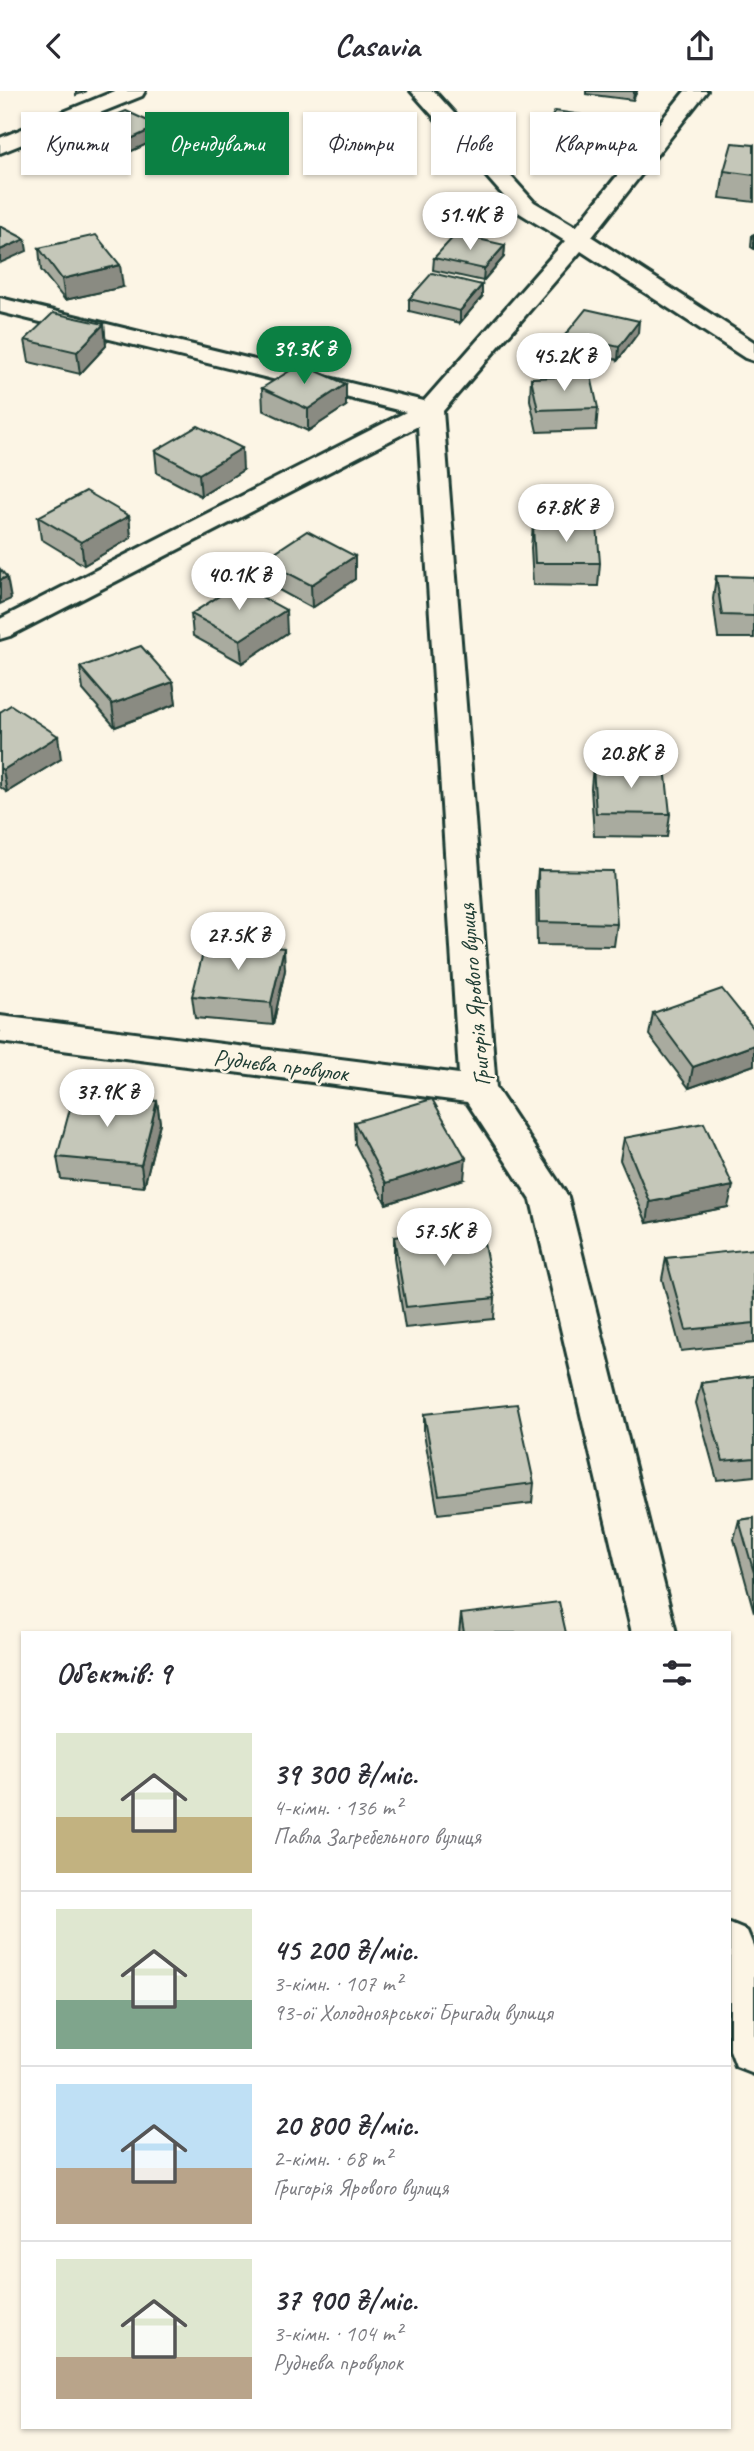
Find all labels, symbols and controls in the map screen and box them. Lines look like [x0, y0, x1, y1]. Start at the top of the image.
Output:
text: Casavia [335, 25, 420, 66]
icon: back [35, 27, 73, 65]
icon: share [681, 27, 719, 65]
chip: Купити [21, 112, 131, 175]
chip: Орендувати [145, 112, 289, 175]
chip: Фільтри [303, 112, 417, 175]
chip: Нове [431, 112, 516, 175]
chip: Квартира [530, 112, 660, 175]
pin: 51.4K ₴ [405, 193, 535, 252]
text: 51.4K ₴ [438, 200, 502, 229]
pin: 39.3K ₴ [239, 327, 369, 386]
text: 39.3K ₴ [272, 334, 336, 363]
pin: 45.2K ₴ [499, 334, 629, 393]
text: 45.2K ₴ [532, 341, 596, 370]
pin: 67.8K ₴ [501, 484, 631, 544]
text: 67.8K ₴ [534, 492, 598, 521]
pin: 40.1K ₴ [174, 553, 304, 612]
text: 40.1K ₴ [207, 560, 271, 589]
pin: 20.8K ₴ [566, 731, 696, 790]
text: 20.8K ₴ [599, 738, 663, 767]
street label: Григорія Ярового вулиця [451, 901, 497, 1088]
pin: 27.5K ₴ [173, 913, 303, 972]
text: 27.5K ₴ [207, 920, 269, 949]
street label: Руднєва провулок [212, 1042, 352, 1088]
pin: 37.9K ₴ [42, 1069, 172, 1129]
text: 37.9K ₴ [75, 1077, 139, 1106]
pin: 57.5K ₴ [379, 1209, 509, 1268]
text: 57.5K ₴ [413, 1216, 475, 1245]
text: Об’єктів: 9 [56, 1654, 171, 1692]
icon: filters [658, 1654, 696, 1692]
text: 39 300 ₴/міс. [273, 1755, 417, 1793]
icon: home [112, 1761, 196, 1845]
text: 4-кімн. · 136 m² [273, 1793, 402, 1822]
text: Павла Загребельного вулиця [273, 1822, 481, 1851]
text: 45 200 ₴/міс. [273, 1931, 417, 1969]
icon: home [112, 1937, 196, 2021]
text: 3-кімн. · 107 m² [273, 1969, 402, 1998]
text: 93-ої Холодноярської Бригади вулиця [273, 1998, 553, 2027]
text: 20 800 ₴/міс. [273, 2106, 418, 2144]
icon: home [112, 2112, 196, 2196]
text: 2-кімн. · 68 m² [273, 2144, 391, 2173]
text: Григорія Ярового вулиця [273, 2173, 449, 2202]
text: 37 900 ₴/міс. [273, 2281, 417, 2319]
icon: home [112, 2287, 196, 2371]
text: 3-кімн. · 104 m² [273, 2319, 402, 2348]
text: Руднєва провулок [273, 2348, 403, 2377]

